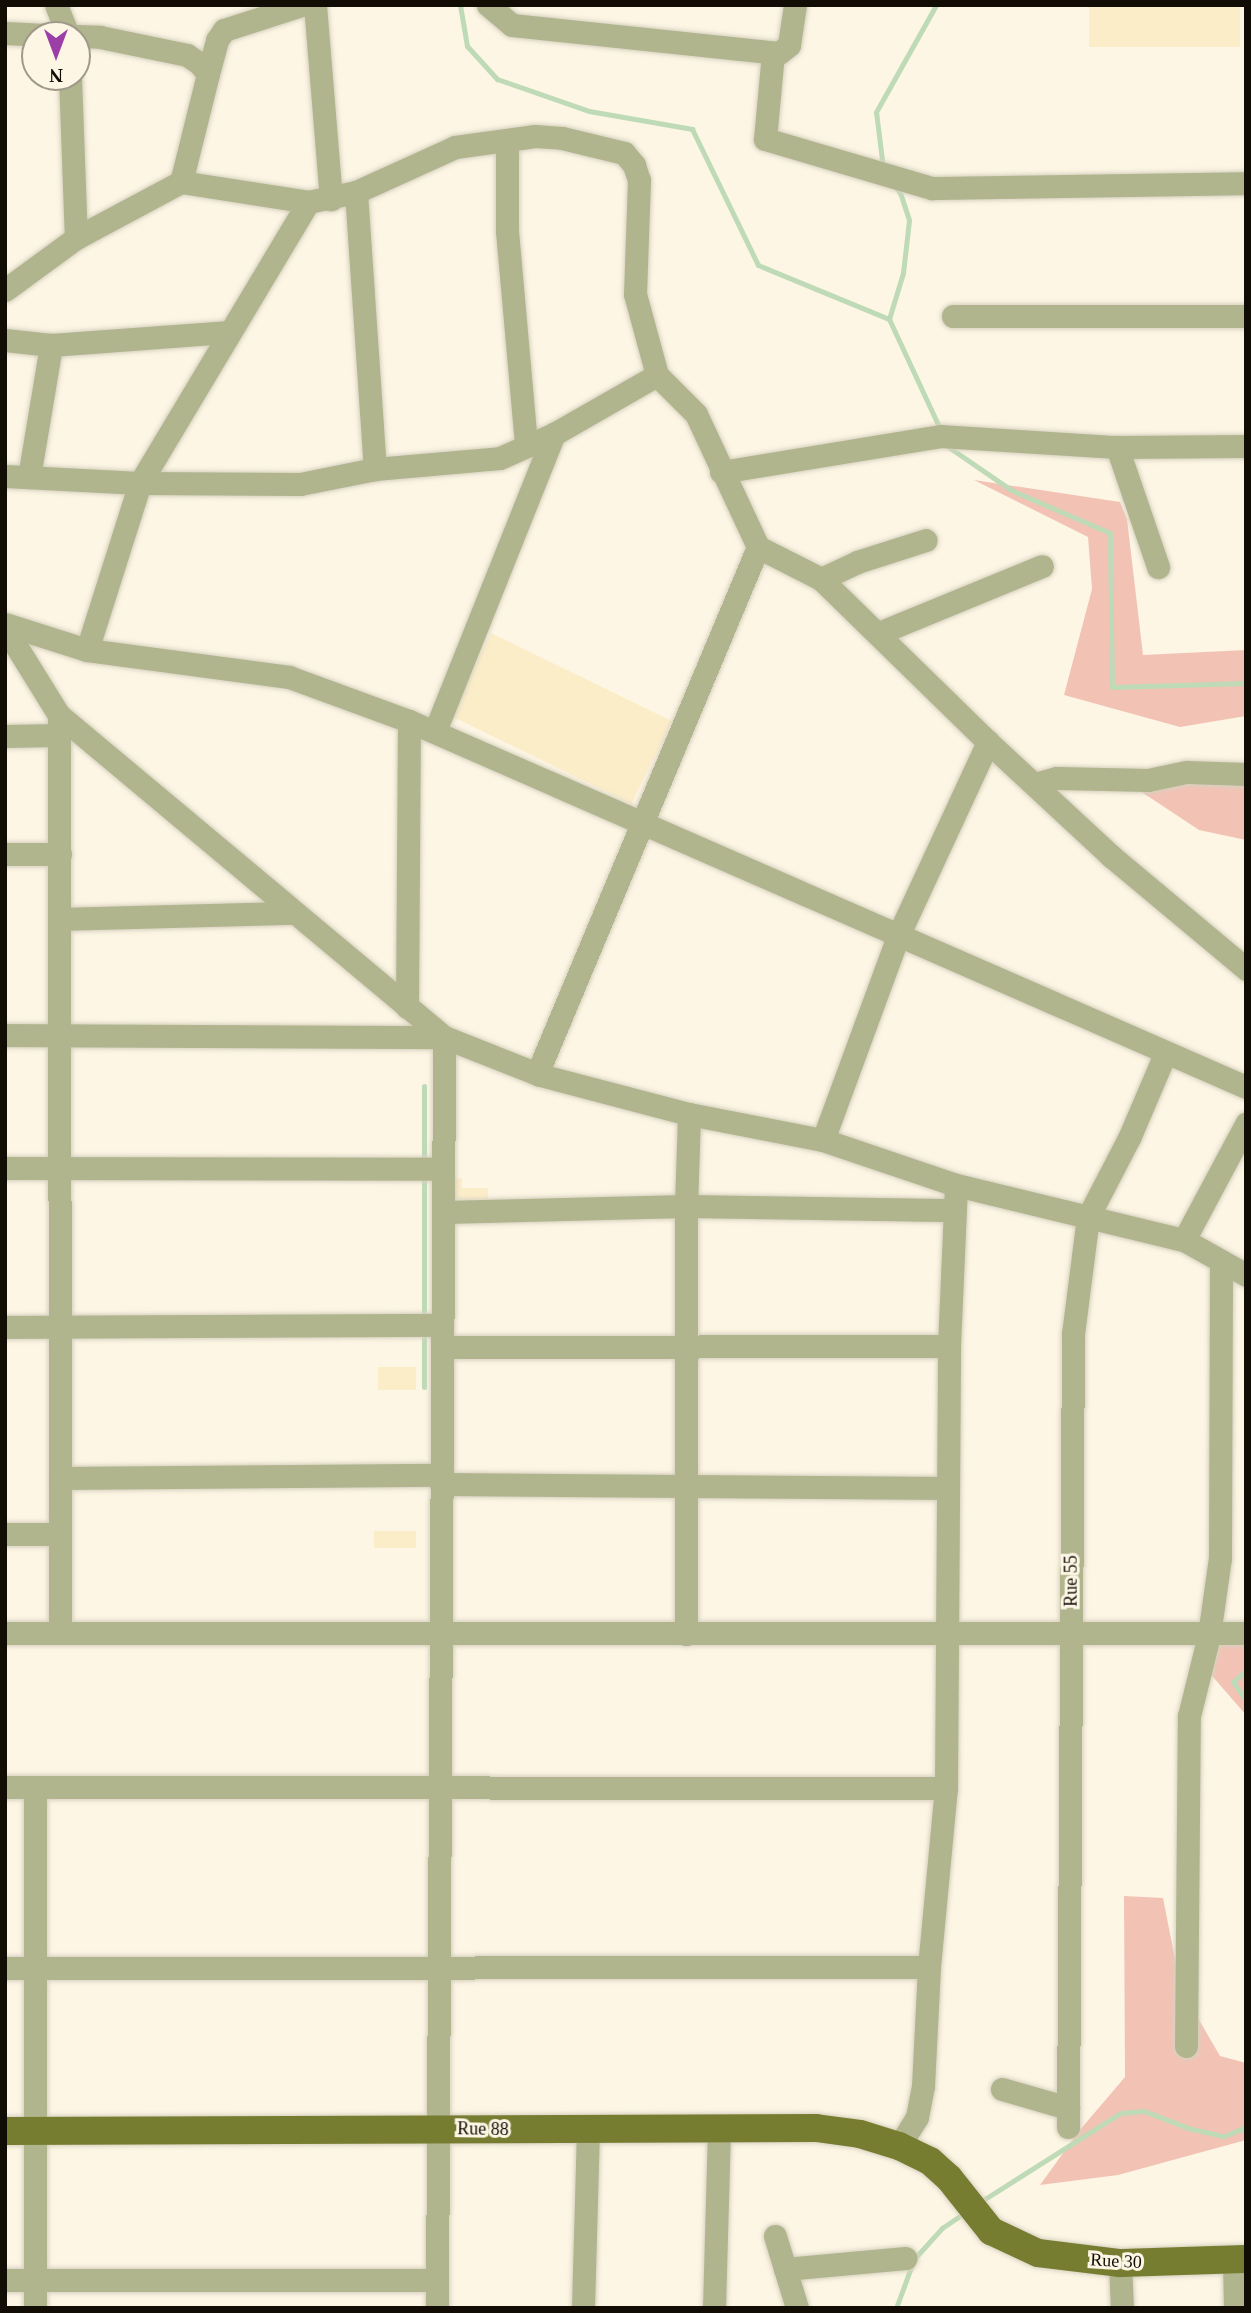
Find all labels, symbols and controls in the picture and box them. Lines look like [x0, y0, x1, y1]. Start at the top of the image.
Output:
north arrow [21, 21, 91, 91]
text: N [49, 65, 63, 86]
street label: Rue 55 [1060, 1555, 1082, 1607]
street label: Rue 88 [457, 2118, 509, 2140]
street label: Rue 30 [1090, 2249, 1142, 2273]

